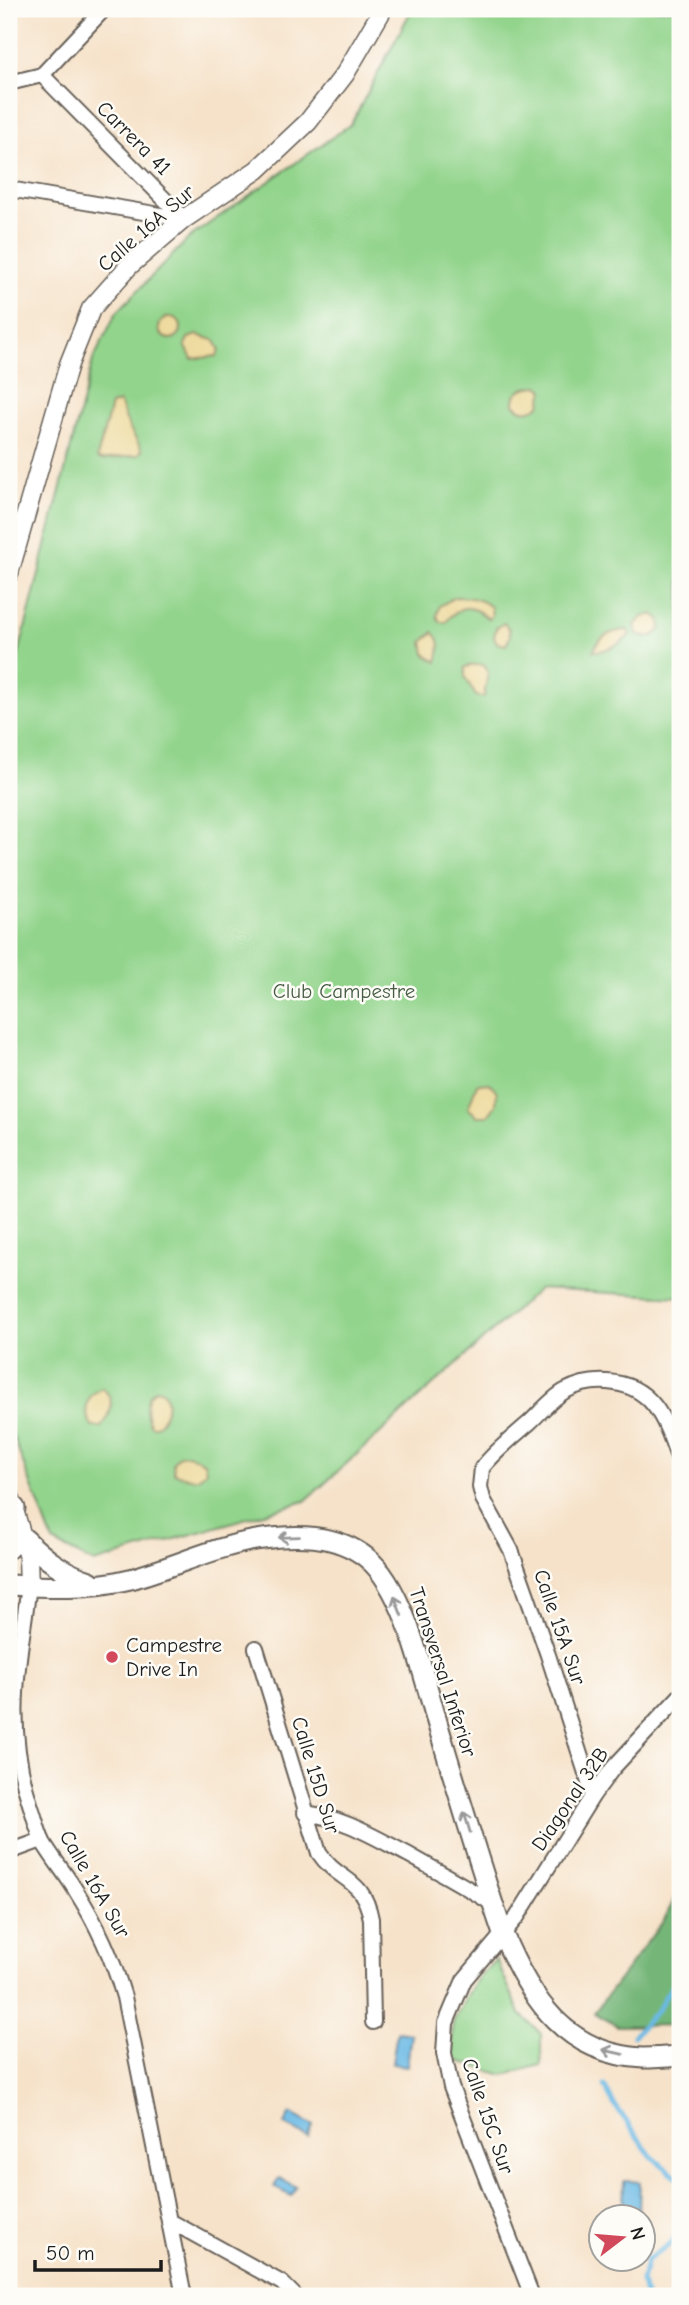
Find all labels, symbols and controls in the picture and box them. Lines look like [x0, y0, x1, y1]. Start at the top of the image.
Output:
street label: Carrera 41 [92, 96, 176, 180]
street label: Calle 16A Sur [93, 179, 200, 276]
park label: Club Campestre [273, 979, 415, 1003]
one-way arrow [277, 1530, 300, 1543]
street label: Calle 15A Sur [529, 1566, 591, 1688]
street label: Transversal Inferior [404, 1584, 482, 1760]
one-way arrow [391, 1595, 404, 1617]
place label: Campestre Drive In [126, 1633, 222, 1681]
marker: Campestre Drive In [104, 1649, 120, 1665]
street label: Calle 15D Sur [287, 1714, 345, 1837]
street label: Diagonal 32B [527, 1743, 613, 1855]
one-way arrow [460, 1812, 473, 1834]
street label: Calle 16A Sur [55, 1826, 136, 1943]
one-way arrow [602, 2045, 624, 2058]
street label: Calle 15C Sur [457, 2055, 519, 2178]
north arrow [588, 2204, 658, 2274]
text: N [625, 2225, 650, 2243]
scale bar [35, 2228, 161, 2272]
text: 50 m [46, 2241, 95, 2265]

